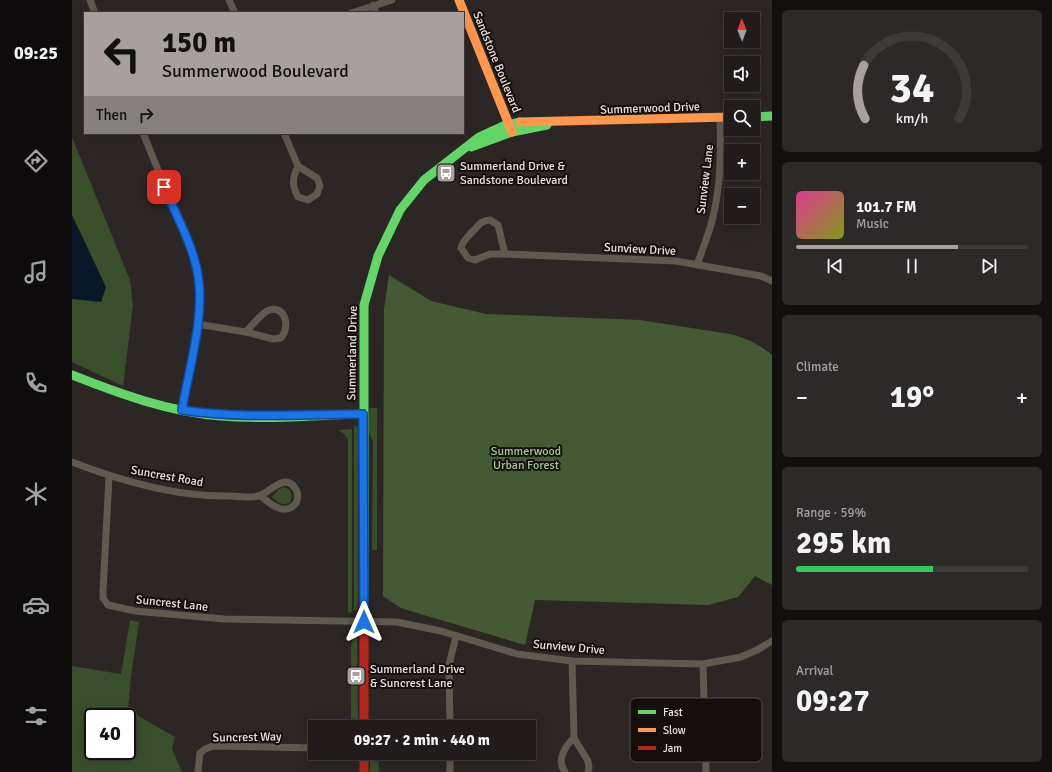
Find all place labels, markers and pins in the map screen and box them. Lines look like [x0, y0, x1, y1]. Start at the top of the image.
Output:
place label: Summerland Drive & Sandstone Boulevard [460, 159, 568, 188]
bus stop icon: Summerland Drive & Sandstone Boulevard [435, 162, 457, 184]
pin [147, 170, 181, 204]
place label: Summerland Drive & Suncrest Lane [370, 662, 465, 691]
bus stop icon: Summerland Drive & Suncrest Lane [345, 665, 367, 687]

